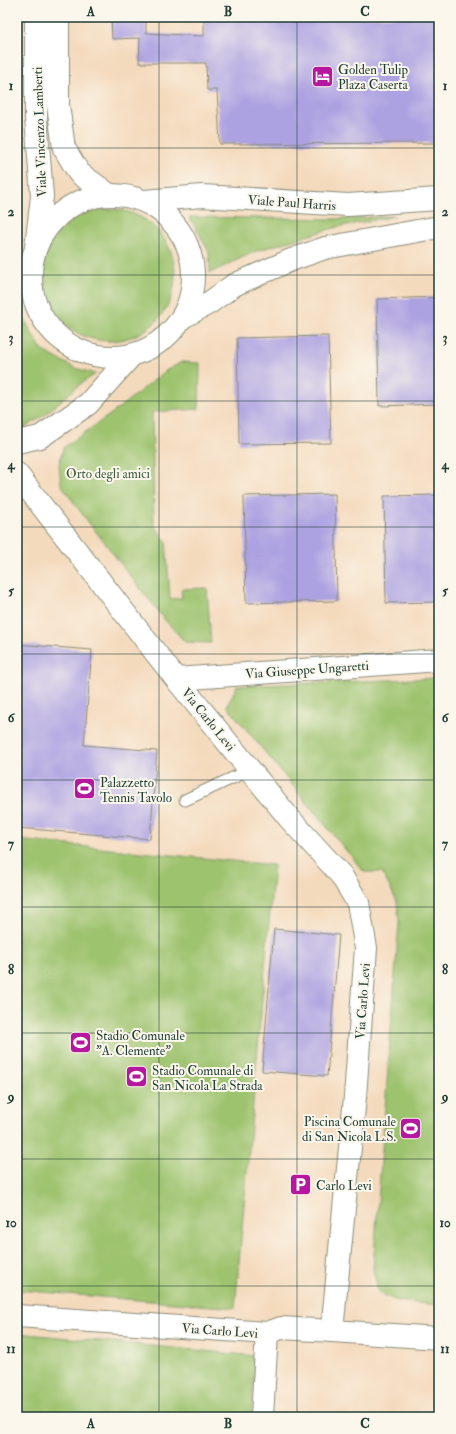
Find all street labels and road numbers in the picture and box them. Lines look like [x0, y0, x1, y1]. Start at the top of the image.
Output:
street label: Viale Vincenzo Lamberti [30, 66, 50, 197]
street label: Viale Paul Harris [247, 192, 337, 214]
street label: Via Giuseppe Ungaretti [245, 658, 370, 683]
street label: Via Carlo Levi [178, 685, 239, 755]
street label: Via Carlo Levi [352, 962, 374, 1040]
street label: Via Carlo Levi [181, 1320, 259, 1342]

